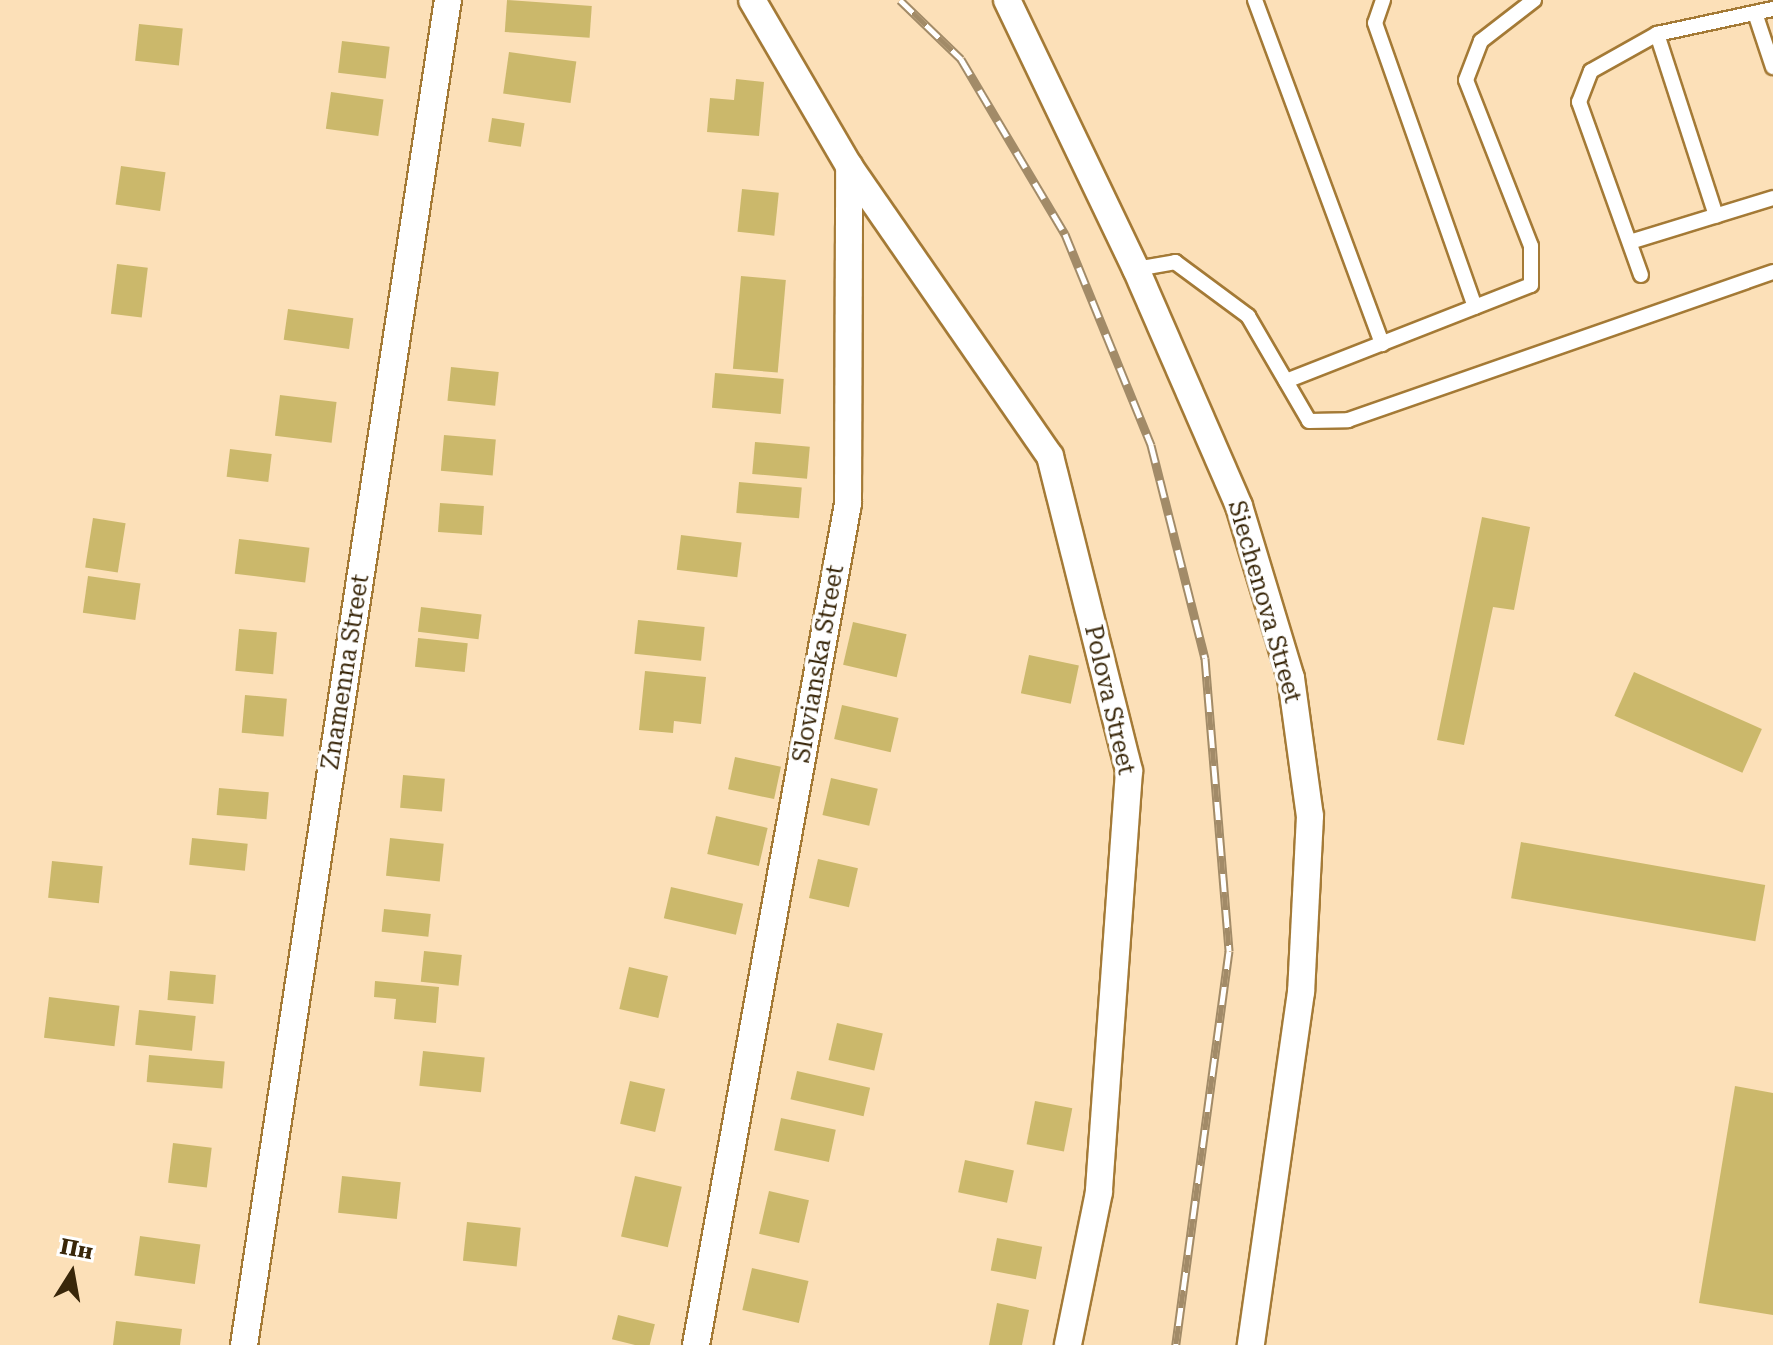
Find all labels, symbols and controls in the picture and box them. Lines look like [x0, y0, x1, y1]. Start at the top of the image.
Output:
street label: Siechenova Street [1221, 498, 1307, 706]
street label: Slovianska Street [787, 563, 851, 765]
street label: Znamenna Street [316, 572, 376, 772]
street label: Polova Street [1078, 622, 1140, 778]
north arrow [32, 1233, 112, 1313]
text: Пн [58, 1234, 95, 1264]

